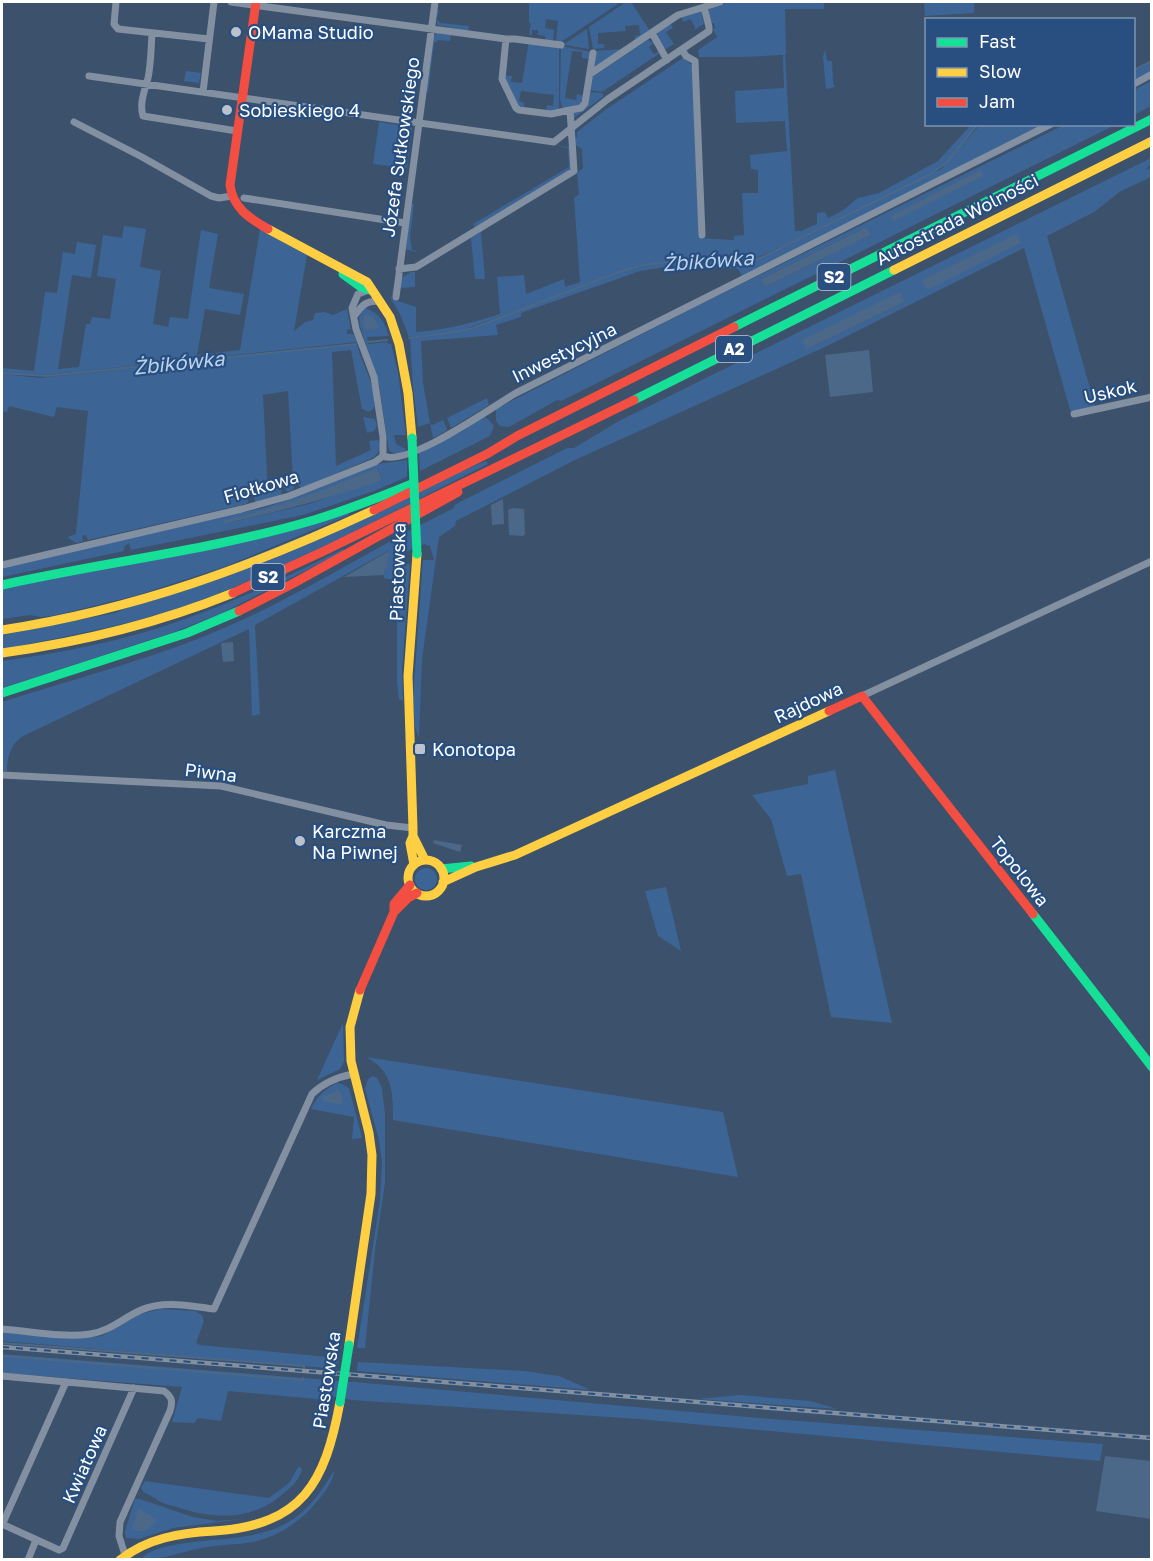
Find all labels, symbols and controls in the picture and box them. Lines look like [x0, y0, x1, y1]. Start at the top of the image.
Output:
legend [925, 18, 1135, 126]
place label: OMama Studio [248, 21, 374, 43]
marker: OMama Studio [229, 25, 243, 39]
text: Fast [979, 30, 1016, 52]
street label: Józefa Sułkowskiego [376, 56, 424, 238]
text: Slow [979, 60, 1022, 82]
text: Jam [979, 90, 1015, 112]
place label: Sobieskiego 4 [239, 99, 360, 121]
marker: Sobieskiego 4 [220, 103, 234, 117]
street label: Autostrada Wolności [872, 169, 1042, 269]
water label: Żbikówka [662, 245, 755, 275]
road number: S2 [818, 264, 850, 290]
street label: Inwestycyjna [508, 317, 620, 387]
road number: A2 [716, 336, 752, 362]
water label: Żbikówka [133, 345, 226, 379]
street label: Uskok [1081, 374, 1139, 408]
street label: Fiołkowa [221, 465, 301, 507]
street label: Piastowska [384, 522, 410, 622]
road number: S2 [252, 564, 284, 590]
street label: Rajdowa [770, 677, 846, 727]
place label: Konotopa [432, 738, 516, 760]
marker: Konotopa [413, 742, 427, 756]
street label: Piwna [184, 758, 238, 786]
place label: Karczma Na Piwnej [312, 820, 398, 863]
street label: Topolowa [986, 832, 1054, 910]
marker: Karczma Na Piwnej [293, 834, 307, 848]
street label: Piastowska [307, 1330, 345, 1430]
street label: Kwiatowa [57, 1421, 111, 1507]

